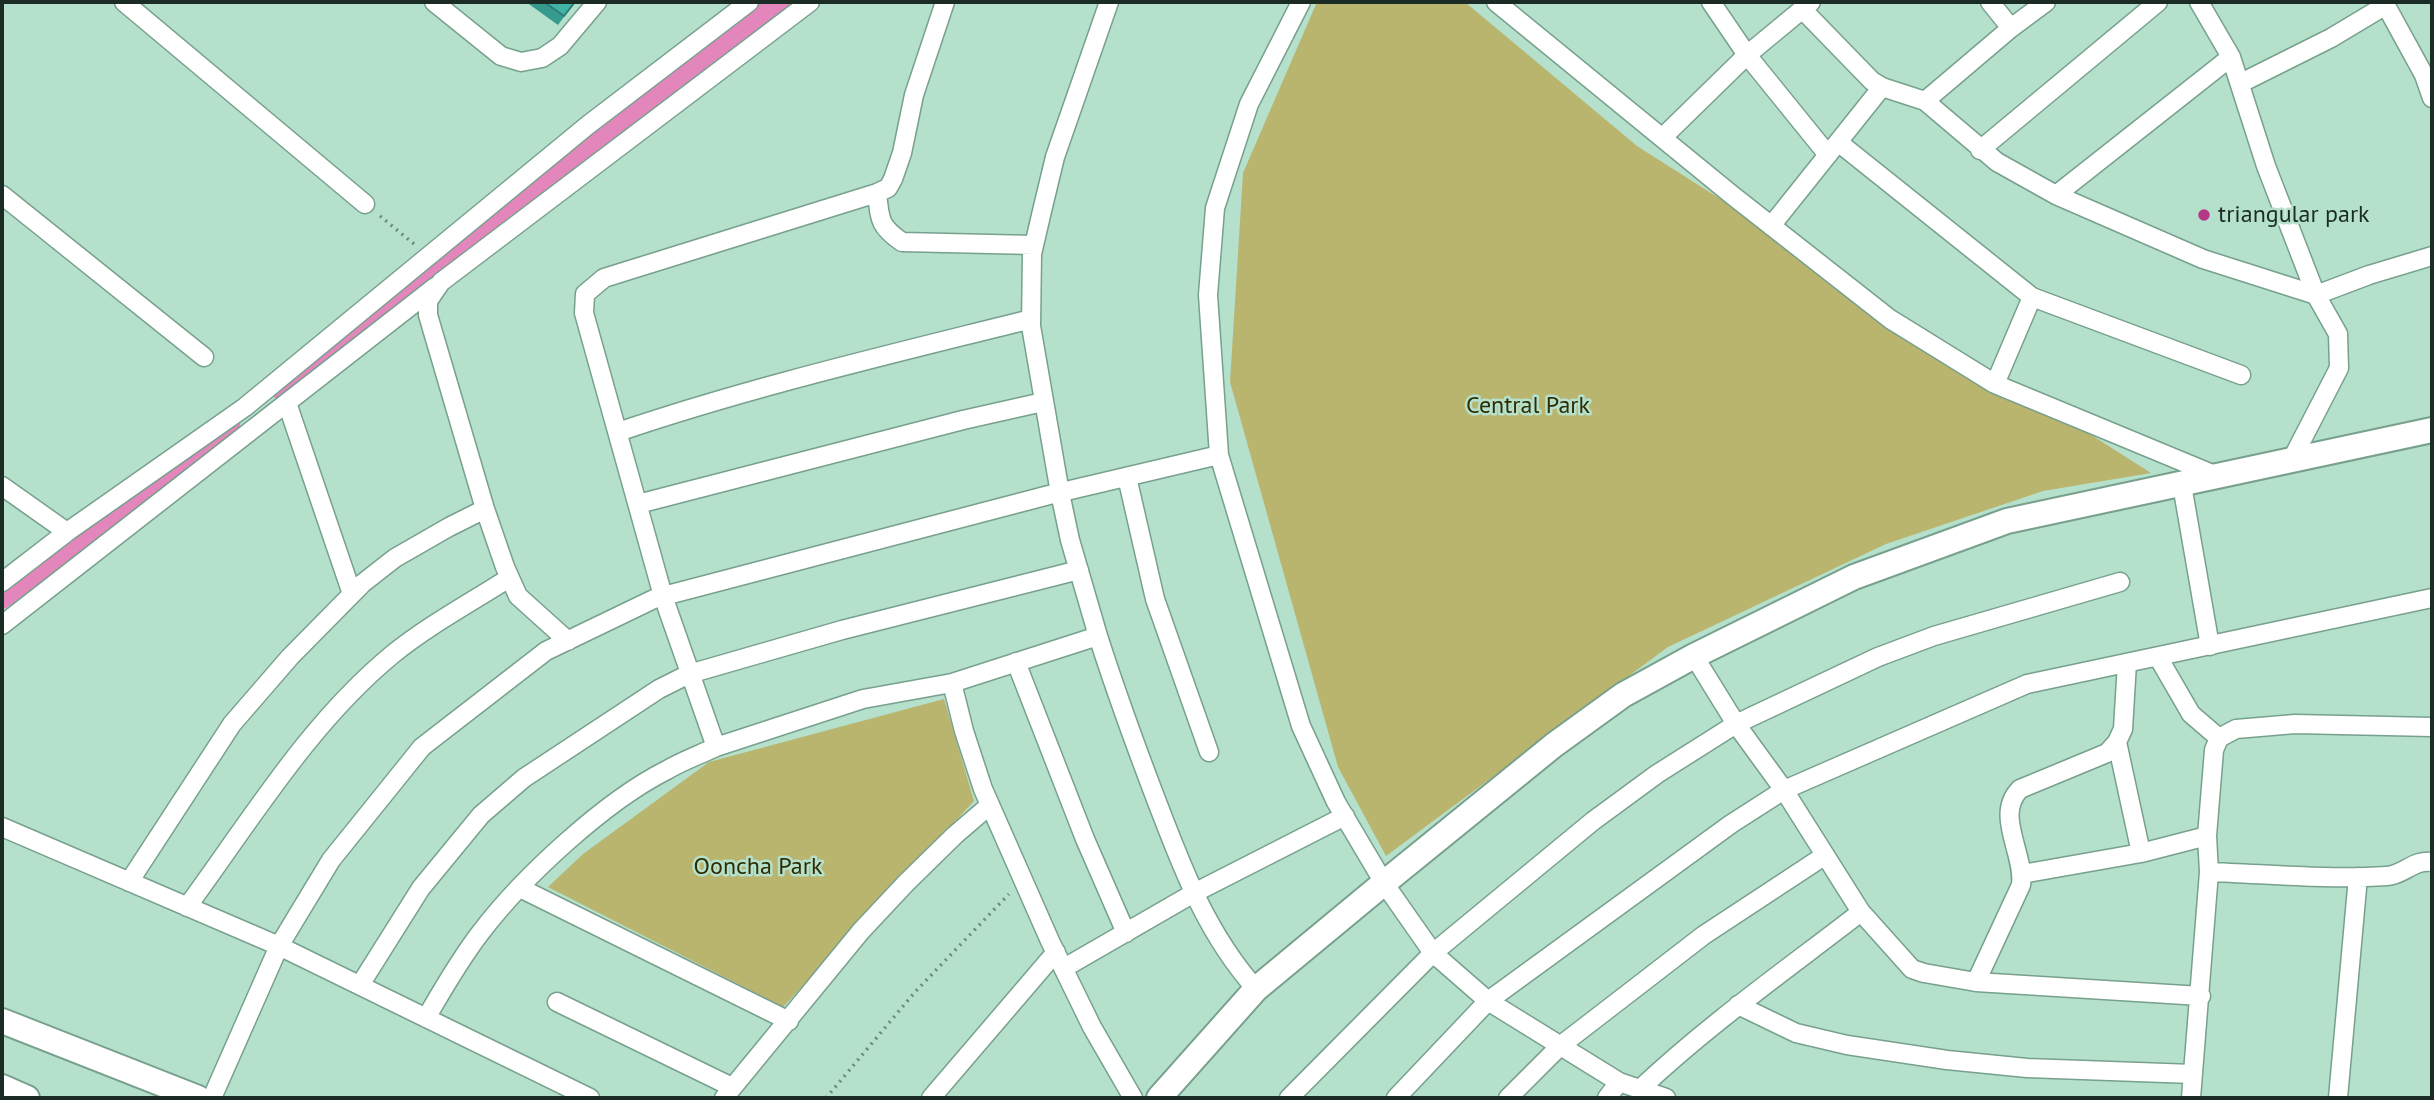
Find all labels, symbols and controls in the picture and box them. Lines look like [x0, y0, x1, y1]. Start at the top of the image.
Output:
place label: triangular park [2218, 201, 2370, 229]
marker: triangular park [2196, 207, 2212, 223]
park label: Central Park [1466, 392, 1590, 420]
park label: Ooncha Park [694, 853, 822, 881]

